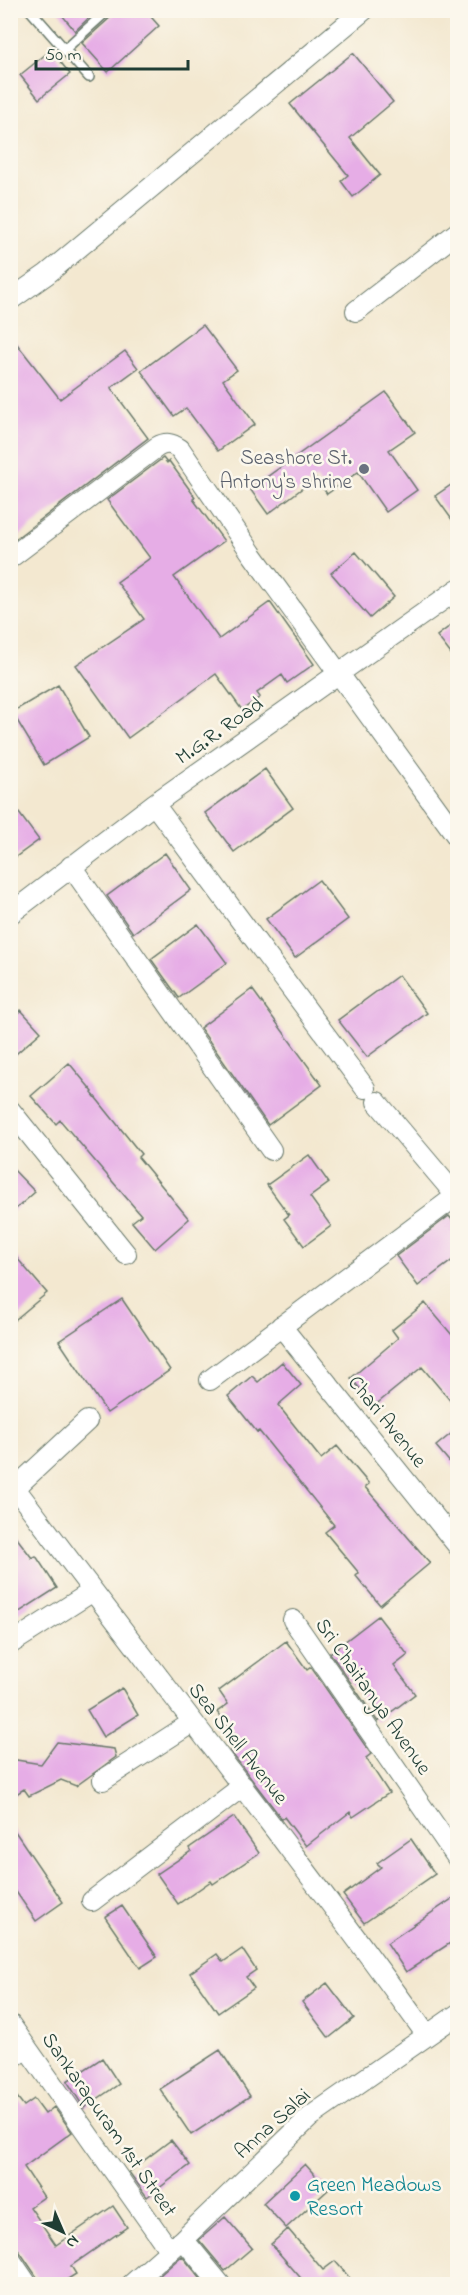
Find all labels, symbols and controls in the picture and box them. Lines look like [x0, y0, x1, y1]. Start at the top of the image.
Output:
scale bar [36, 33, 188, 71]
text: 50 m [45, 43, 82, 69]
place label: Seashore St. Antony's shrine [220, 444, 353, 500]
marker: Seashore St. Antony's shrine [357, 462, 371, 476]
street label: M.G.R. Road [170, 690, 270, 773]
street label: Chari Avenue [340, 1370, 433, 1475]
street label: Sri Chaitanya Avenue [305, 1613, 438, 1783]
street label: Sea Shell Avenue [180, 1677, 295, 1812]
street label: Sankarapuram 1st Street [33, 2027, 183, 2223]
street label: Anna Salai [228, 2082, 318, 2167]
place label: Green Meadows Resort [307, 2171, 442, 2225]
marker: Green Meadows Resort [288, 2189, 302, 2203]
north arrow [33, 2202, 93, 2262]
text: N [60, 2229, 84, 2254]

